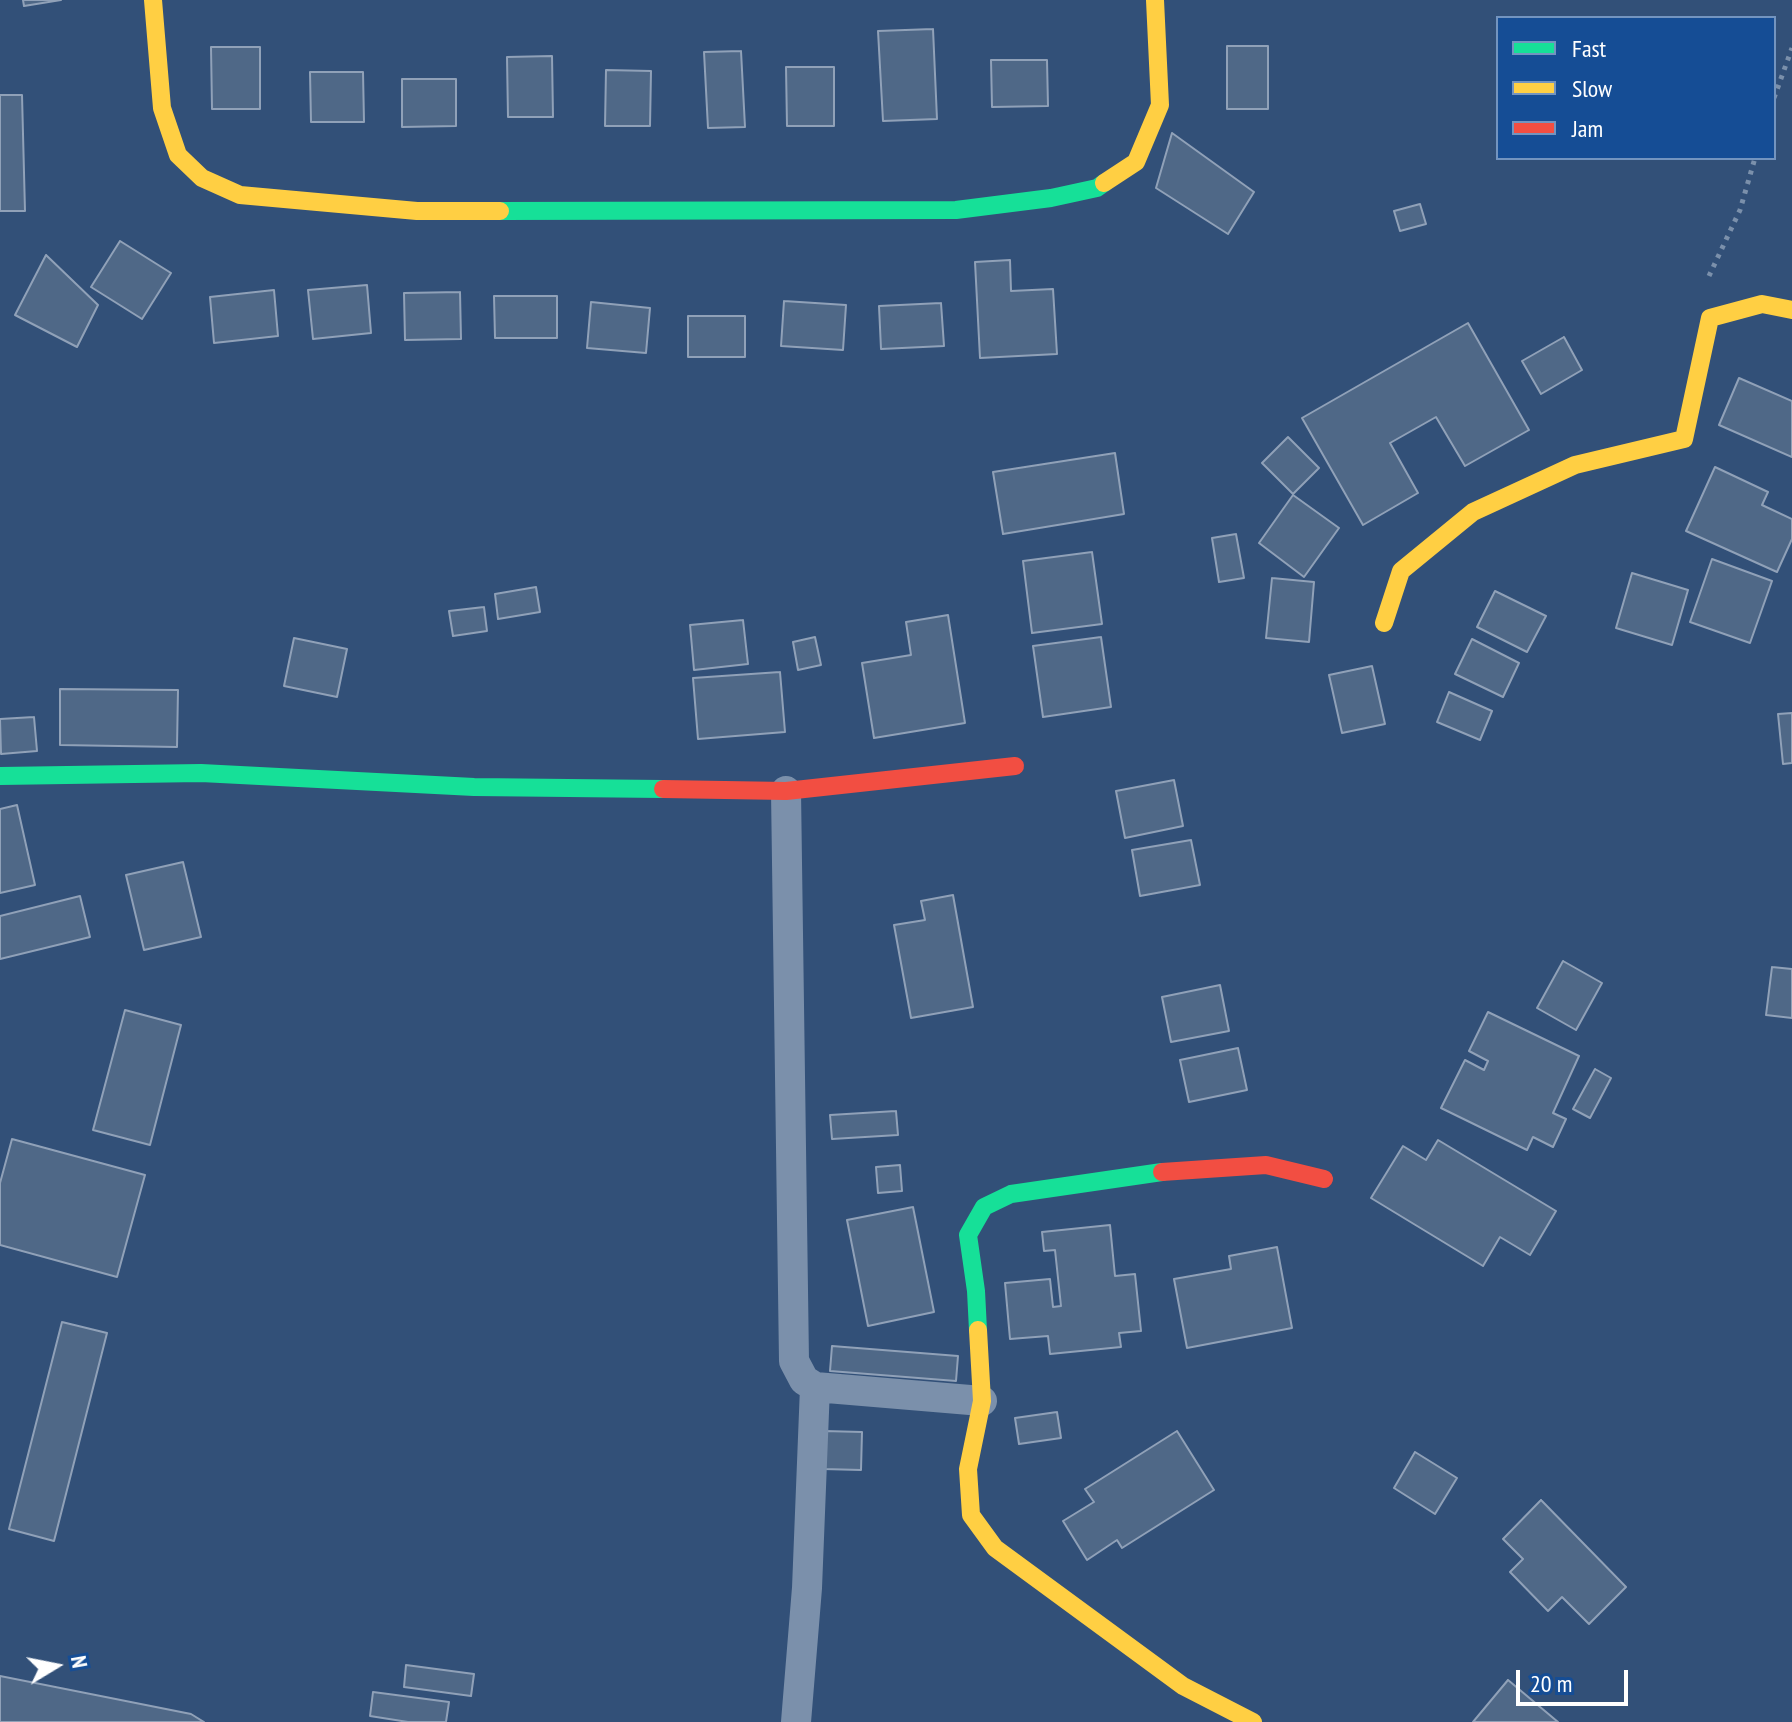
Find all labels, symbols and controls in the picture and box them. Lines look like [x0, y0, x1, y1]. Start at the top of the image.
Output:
legend [1496, 16, 1776, 160]
text: Fast [1572, 33, 1606, 64]
text: Slow [1572, 73, 1612, 104]
text: Jam [1572, 113, 1603, 144]
north arrow [16, 1626, 96, 1706]
text: N [65, 1654, 94, 1670]
scale bar [1520, 1654, 1632, 1704]
text: 20 m [1530, 1668, 1572, 1699]

